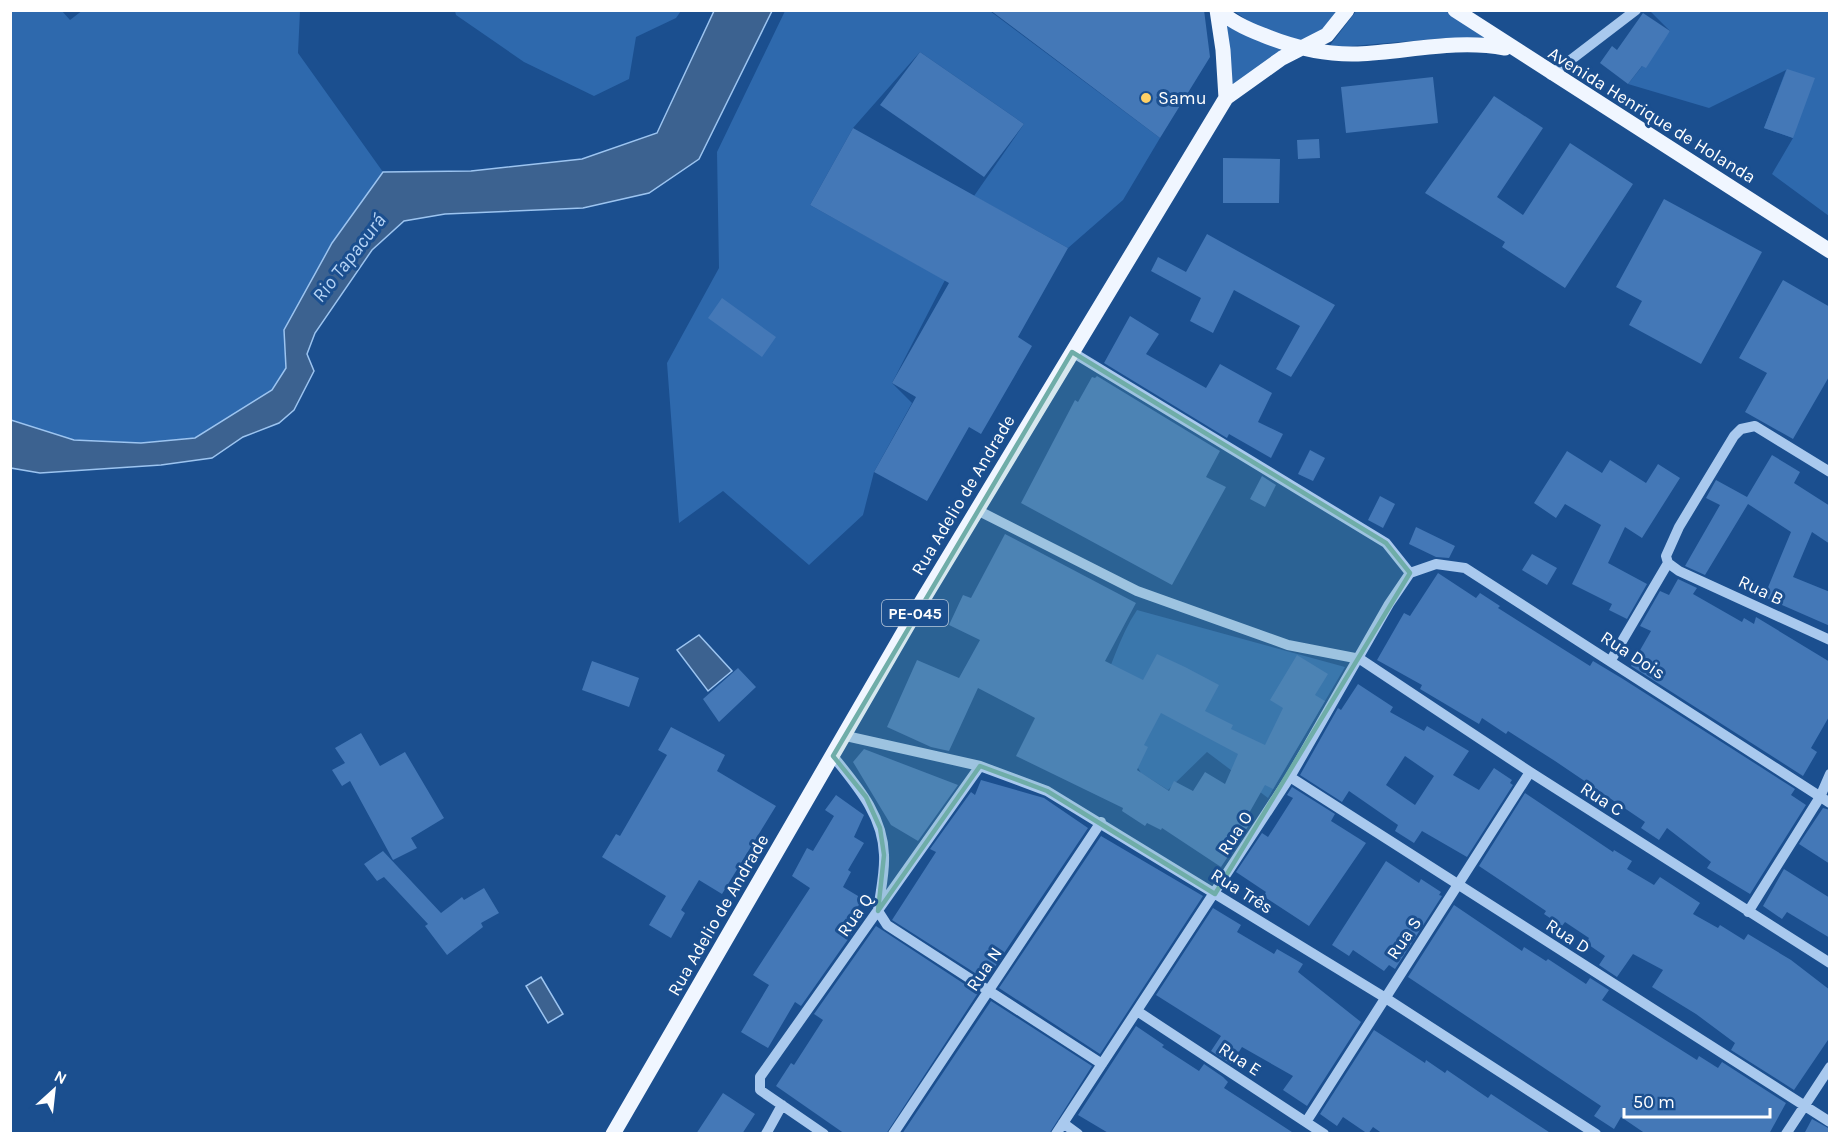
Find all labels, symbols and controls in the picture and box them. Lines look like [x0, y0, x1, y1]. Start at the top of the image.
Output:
street label: Avenida Henrique de Holanda [1544, 42, 1760, 188]
place label: Samu [1158, 87, 1207, 109]
marker: Samu [1139, 91, 1153, 105]
water label: Rio Tapacurá [307, 209, 391, 307]
street label: Rua Adelio de Andrade [906, 411, 1020, 579]
street label: Rua B [1735, 570, 1787, 610]
road number: PE-045 [882, 600, 948, 626]
street label: Rua Dois [1597, 626, 1669, 684]
street label: Rua C [1576, 777, 1628, 821]
street label: Rua O [1213, 807, 1257, 859]
street label: Rua Adelio de Andrade [663, 830, 773, 1000]
street label: Rua Três [1207, 863, 1277, 919]
street label: Rua Q [832, 889, 878, 941]
street label: Rua S [1382, 912, 1426, 964]
street label: Rua D [1542, 914, 1594, 958]
street label: Rua N [961, 943, 1007, 995]
street label: Rua E [1215, 1037, 1265, 1081]
north arrow [24, 1060, 84, 1120]
text: N [51, 1066, 70, 1088]
scale bar [1624, 1081, 1770, 1119]
text: 50 m [1633, 1091, 1675, 1113]

